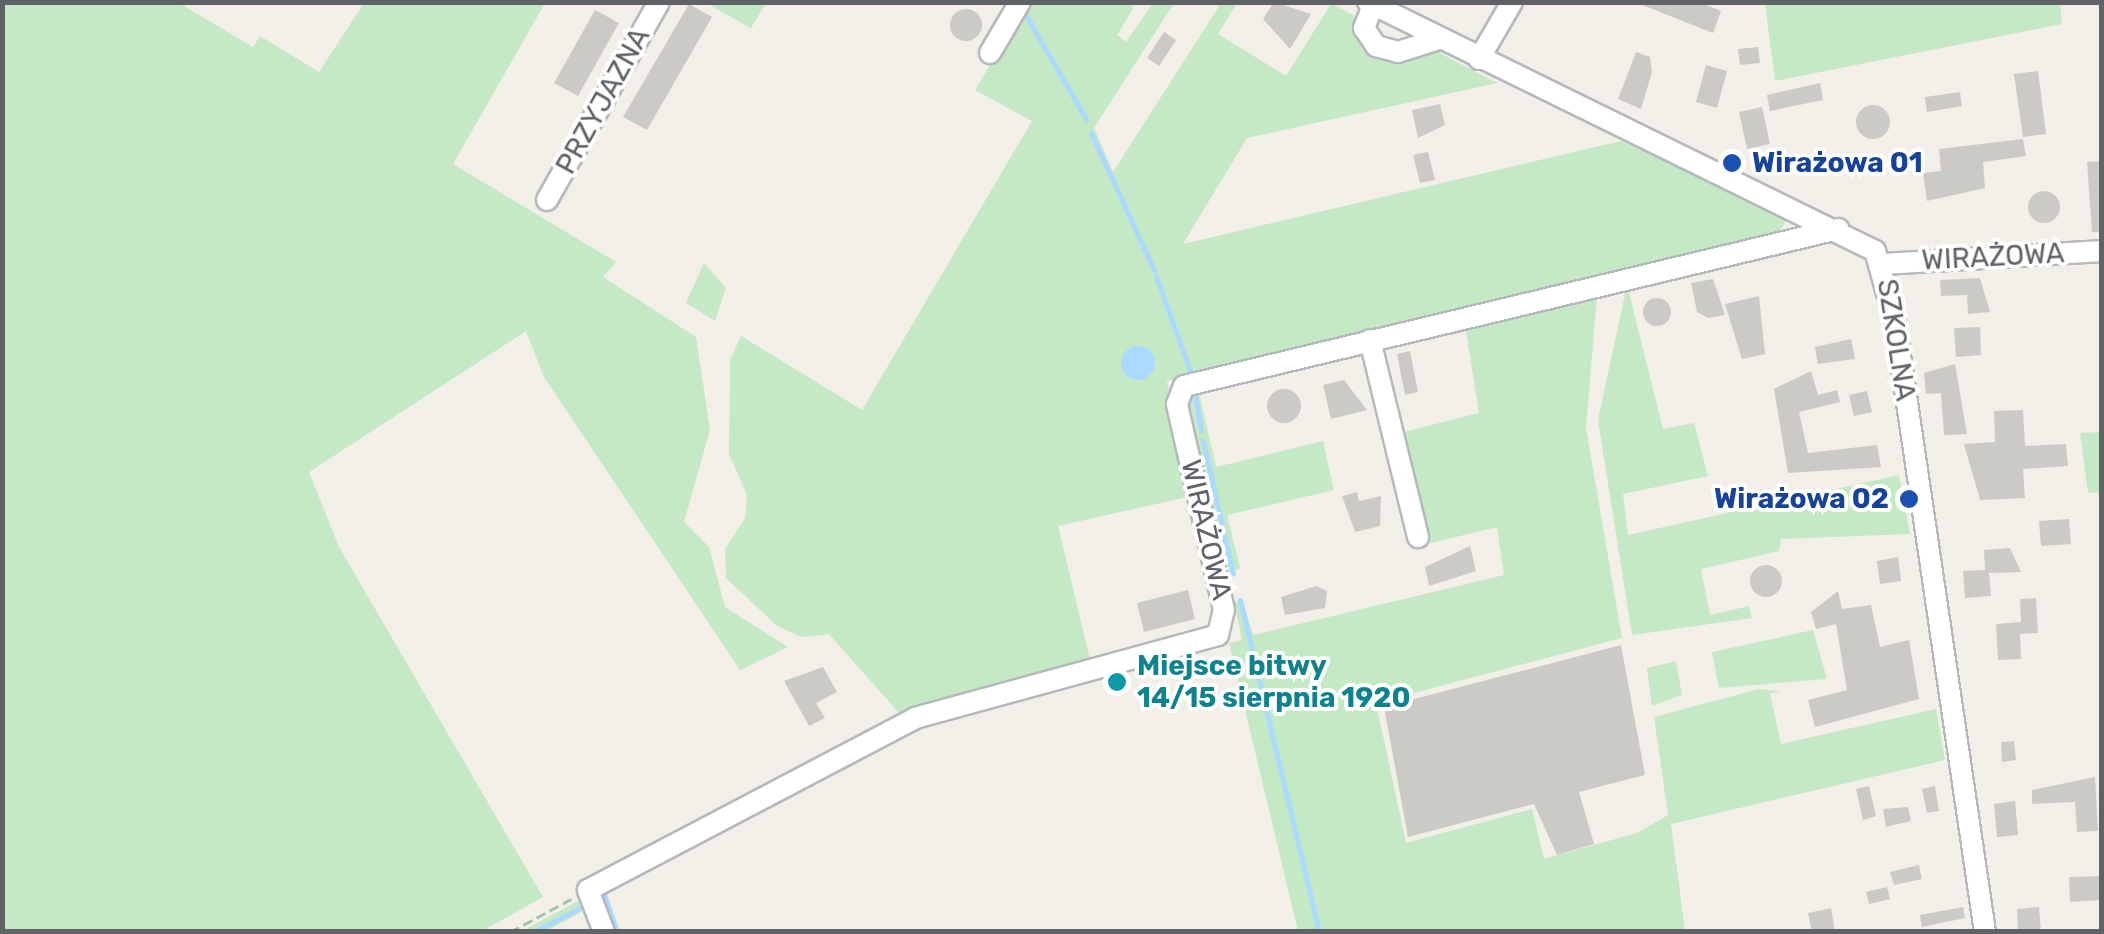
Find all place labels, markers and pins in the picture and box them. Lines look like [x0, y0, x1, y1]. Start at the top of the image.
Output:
place label: Wirażowa 01 [1752, 146, 1923, 180]
marker: Wirażowa 01 [1721, 152, 1743, 174]
place label: Wirażowa 02 [1714, 482, 1889, 516]
marker: Wirażowa 02 [1898, 488, 1920, 510]
place label: Miejsce bitwy 14/15 sierpnia 1920 [1137, 649, 1410, 715]
marker: Miejsce bitwy 14/15 sierpnia 1920 [1106, 671, 1128, 693]

